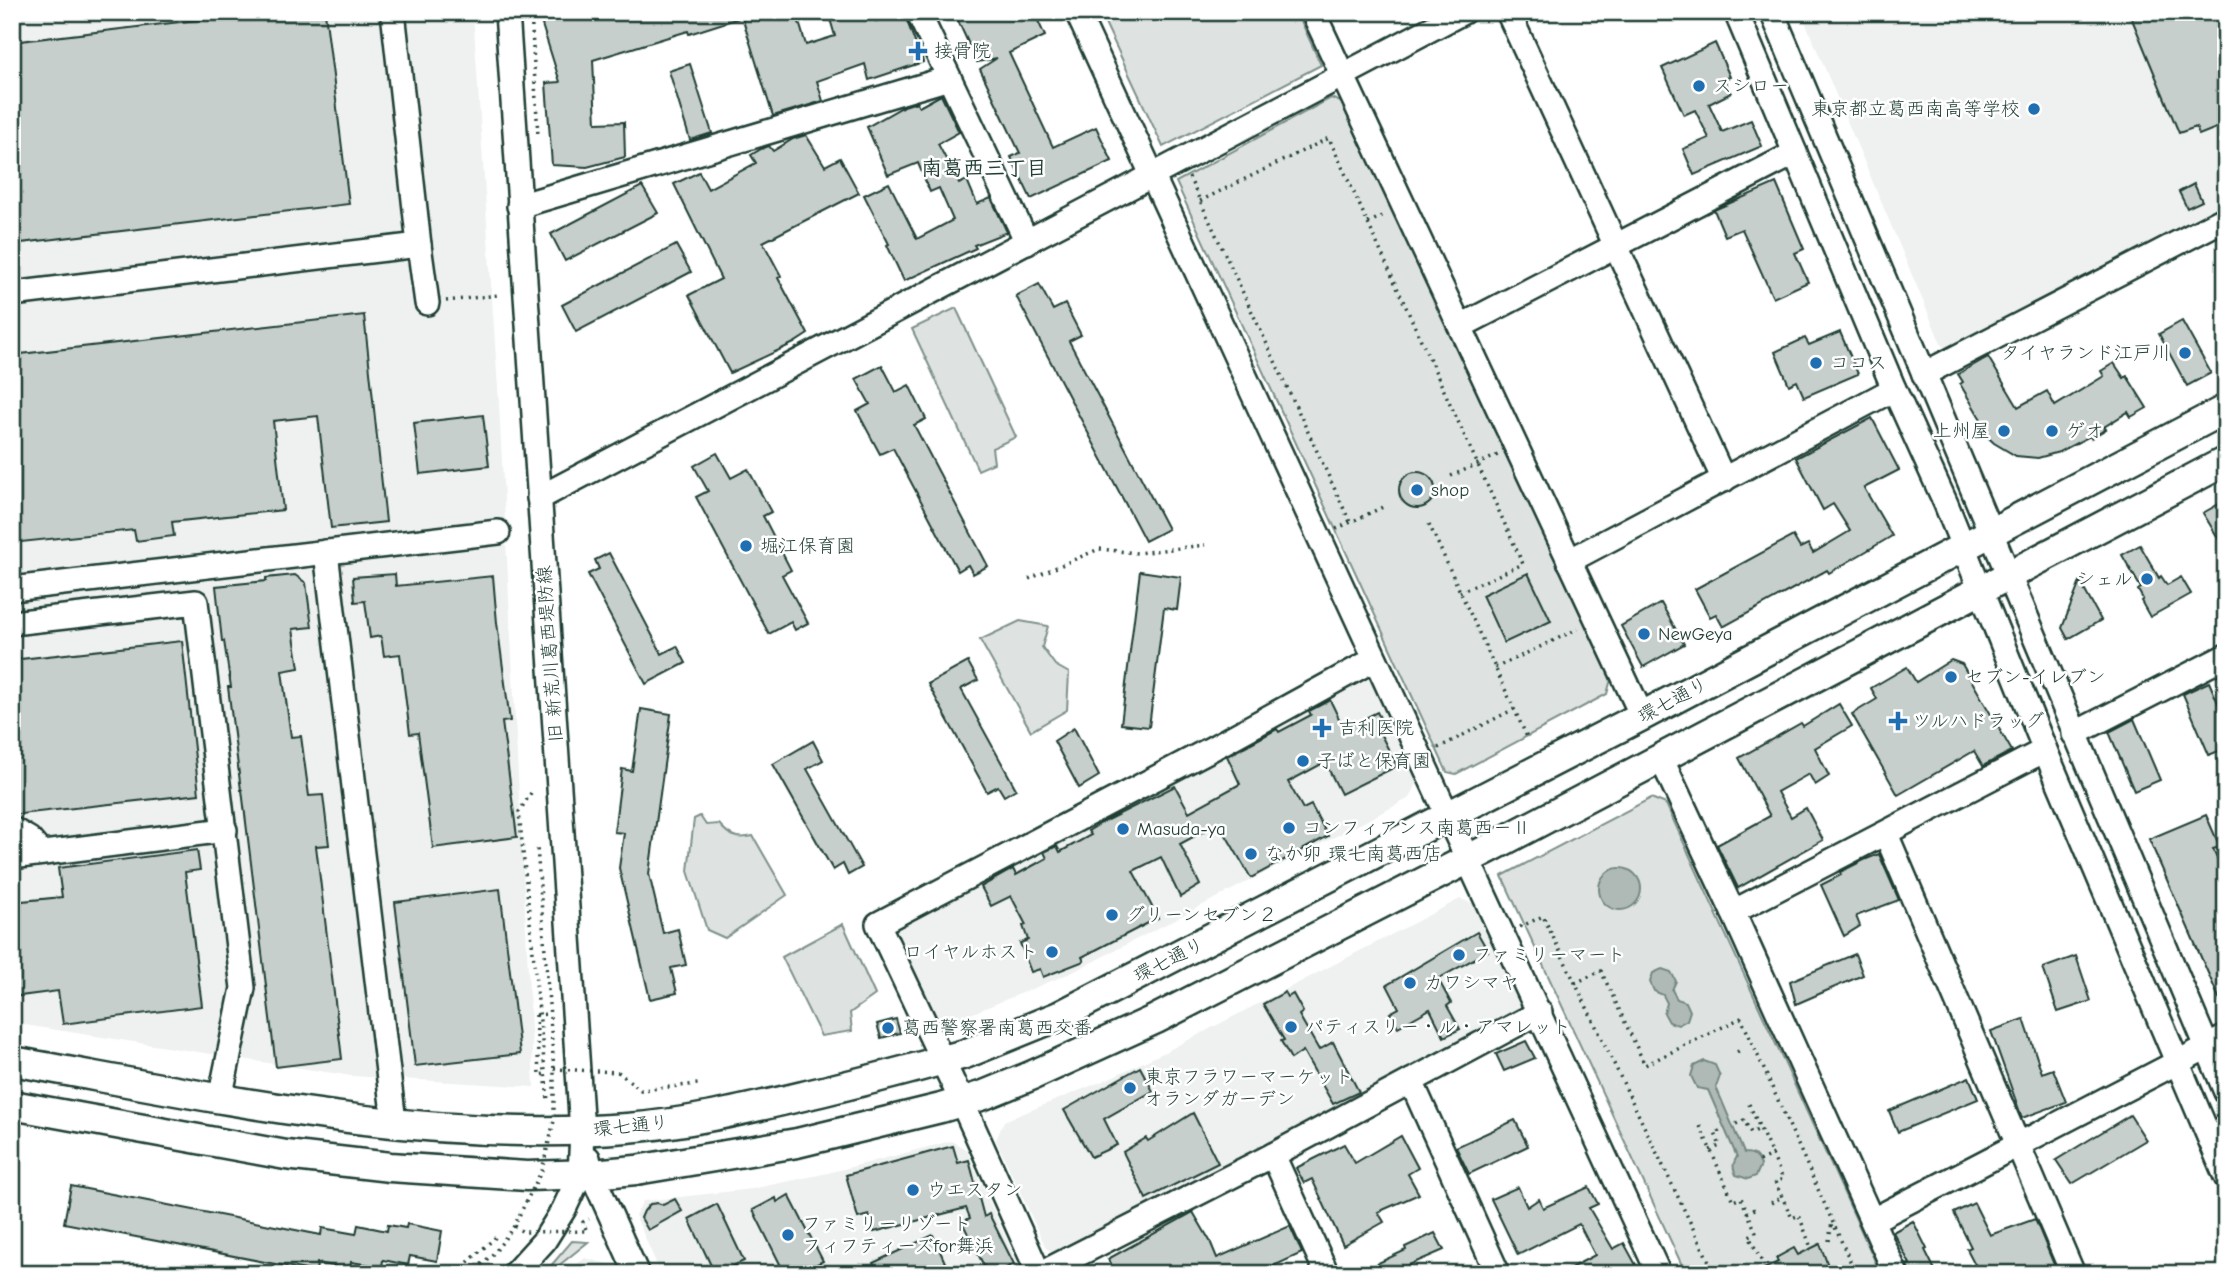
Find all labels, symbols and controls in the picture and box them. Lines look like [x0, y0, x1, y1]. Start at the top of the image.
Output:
place label: 接骨院 [934, 40, 991, 62]
marker: 接骨院 [908, 41, 928, 61]
place label: スシロー [1713, 75, 1789, 97]
marker: スシロー [1691, 78, 1707, 94]
place label: 東京都立葛西南高等学校 [1811, 98, 2020, 120]
marker: 東京都立葛西南高等学校 [2026, 101, 2042, 117]
district label: 南葛西三丁目 [921, 156, 1047, 180]
place label: タイヤランド江戸川 [2001, 342, 2171, 364]
marker: タイヤランド江戸川 [2177, 345, 2193, 361]
place label: ココス [1830, 352, 1887, 374]
marker: ココス [1808, 355, 1824, 371]
place label: 上州屋 [1933, 420, 1990, 442]
place label: ゲオ [2066, 420, 2104, 442]
marker: 上州屋 [1996, 423, 2012, 439]
marker: ゲオ [2044, 423, 2060, 439]
place label: shop [1431, 479, 1469, 501]
marker: shop [1409, 482, 1425, 498]
place label: 堀江保育園 [760, 535, 855, 557]
marker: 堀江保育園 [738, 538, 754, 554]
street label: 旧 新荒川葛西堤防線 [533, 565, 567, 743]
place label: シェル [2076, 568, 2133, 590]
marker: シェル [2139, 571, 2155, 587]
place label: NewGeya [1658, 623, 1733, 645]
marker: NewGeya [1636, 626, 1652, 642]
place label: セブン-イレブン [1965, 666, 2106, 688]
marker: セブン-イレブン [1943, 669, 1959, 685]
street label: 環七通り [1634, 672, 1712, 728]
place label: ツルハドラッグ [1912, 710, 2044, 732]
marker: ツルハドラッグ [1890, 713, 1906, 729]
place label: 吉利医院 [1338, 717, 1414, 739]
marker: 吉利医院 [1312, 718, 1332, 738]
place label: 子ばと保育園 [1317, 750, 1431, 772]
marker: 子ばと保育園 [1295, 753, 1311, 769]
place label: コンフィアンス南葛西－Ⅱ [1303, 817, 1531, 839]
place label: Masuda-ya [1137, 818, 1226, 840]
marker: コンフィアンス南葛西－Ⅱ [1281, 820, 1297, 836]
marker: Masuda-ya [1115, 821, 1131, 837]
place label: なか卯 環七南葛西店 [1265, 843, 1442, 865]
marker: なか卯 環七南葛西店 [1243, 846, 1259, 862]
place label: グリーンセブン２ [1126, 904, 1277, 926]
marker: グリーンセブン２ [1104, 907, 1120, 923]
street label: 環七通り [1130, 933, 1208, 987]
place label: ロイヤルホスト [904, 941, 1038, 963]
marker: ロイヤルホスト [1044, 944, 1060, 960]
place label: ファミリーマート [1473, 944, 1625, 966]
marker: ファミリーマート [1451, 947, 1467, 963]
place label: カワシマヤ [1424, 972, 1519, 994]
marker: カワシマヤ [1402, 975, 1418, 991]
place label: パティスリー・ル・アマレット [1305, 1016, 1571, 1038]
place label: 葛西警察署南葛西交番 [902, 1017, 1092, 1039]
marker: パティスリー・ル・アマレット [1283, 1019, 1299, 1035]
marker: 葛西警察署南葛西交番 [880, 1020, 896, 1036]
place label: 東京フラワーマーケット オランダガーデン [1144, 1066, 1353, 1110]
marker: 東京フラワーマーケット オランダガーデン [1122, 1080, 1138, 1096]
street label: 環七通り [592, 1111, 670, 1141]
place label: ウエスタン [927, 1179, 1022, 1201]
marker: ウエスタン [905, 1182, 921, 1198]
place label: ファミリーリゾート フィフティーズfor舞浜 [802, 1213, 994, 1257]
marker: ファミリーリゾート フィフティーズfor舞浜 [780, 1227, 796, 1243]

